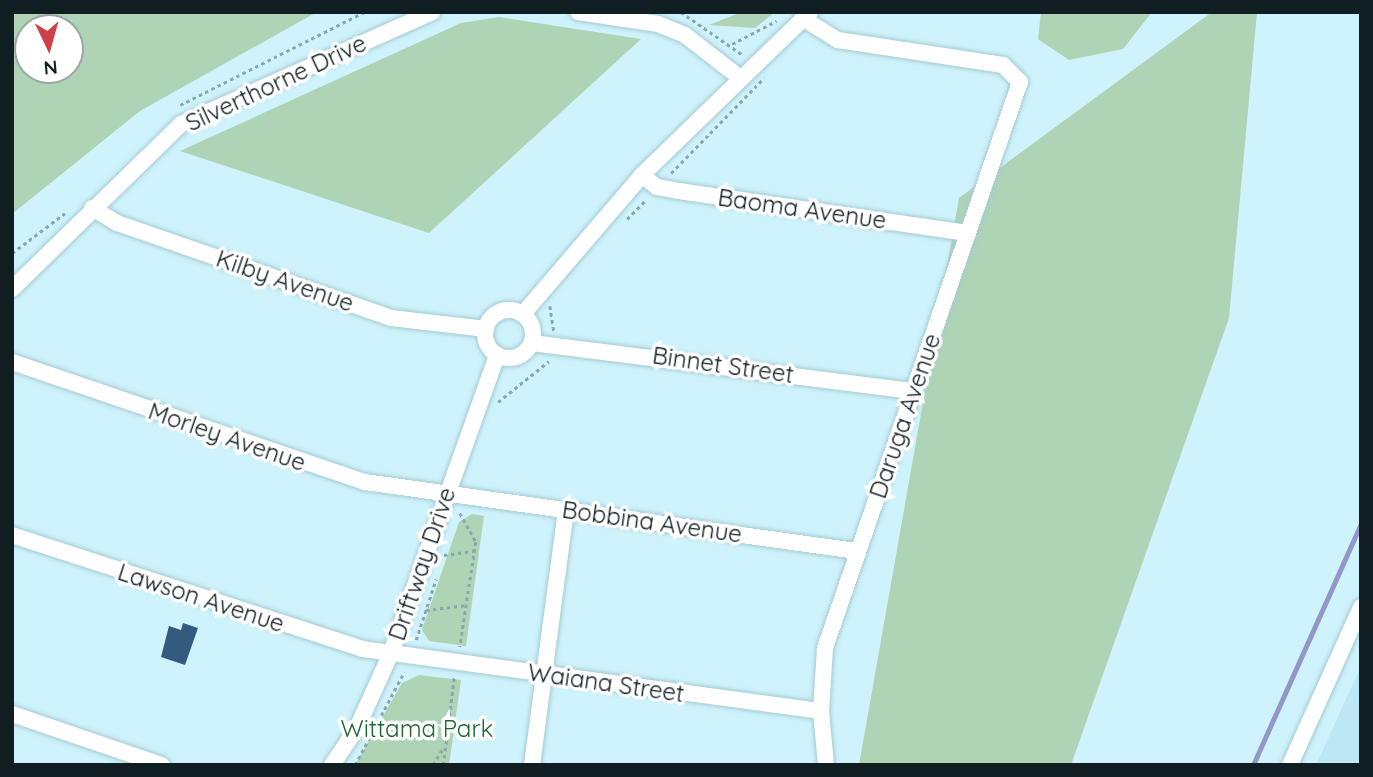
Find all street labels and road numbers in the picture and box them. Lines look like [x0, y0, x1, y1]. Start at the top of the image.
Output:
street label: Silverthorne Drive [181, 28, 371, 138]
street label: Baoma Avenue [716, 183, 888, 235]
street label: Kilby Avenue [212, 244, 358, 318]
street label: Daruga Avenue [863, 330, 947, 502]
street label: Binnet Street [651, 341, 795, 389]
street label: Morley Avenue [145, 397, 309, 477]
street label: Driftway Drive [382, 484, 462, 644]
street label: Bobbina Avenue [560, 495, 744, 549]
street label: Lawson Avenue [114, 558, 288, 638]
street label: Waiana Street [526, 658, 686, 708]

